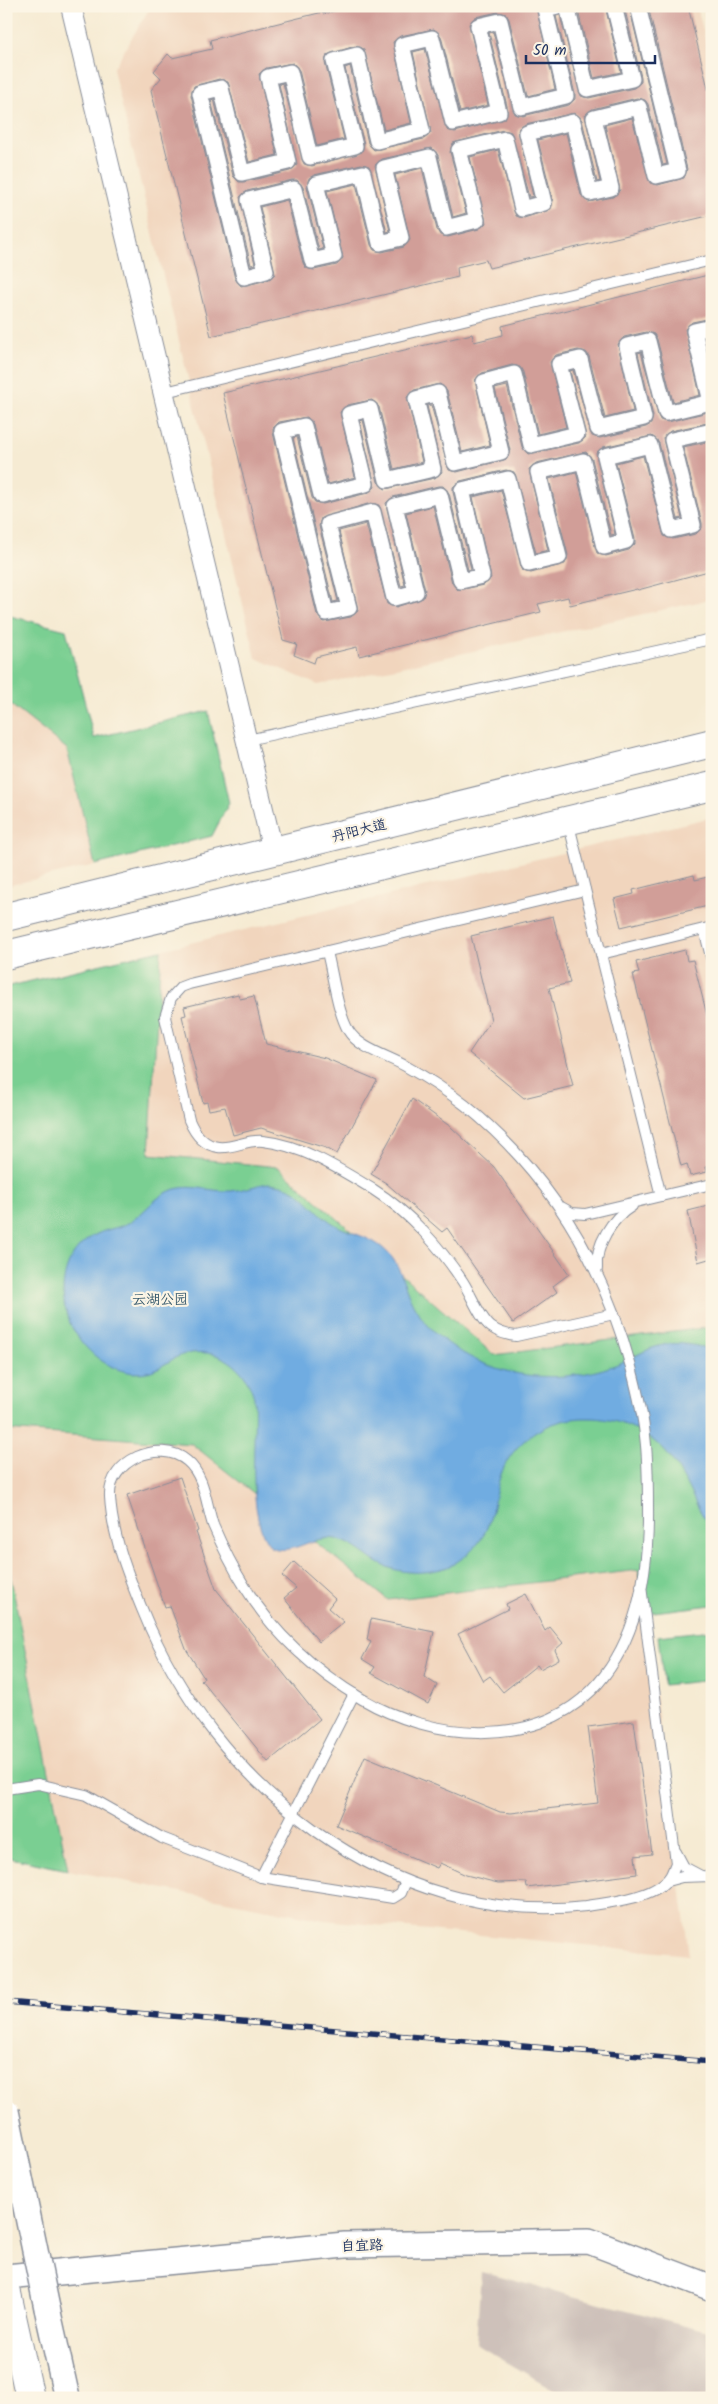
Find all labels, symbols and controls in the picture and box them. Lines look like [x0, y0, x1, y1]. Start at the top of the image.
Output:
scale bar [526, 32, 654, 64]
text: 50 m [533, 39, 567, 63]
street label: 丹阳大道 [329, 814, 389, 848]
park label: 云湖公园 [132, 1289, 188, 1311]
street label: 自宜路 [341, 2234, 383, 2258]

